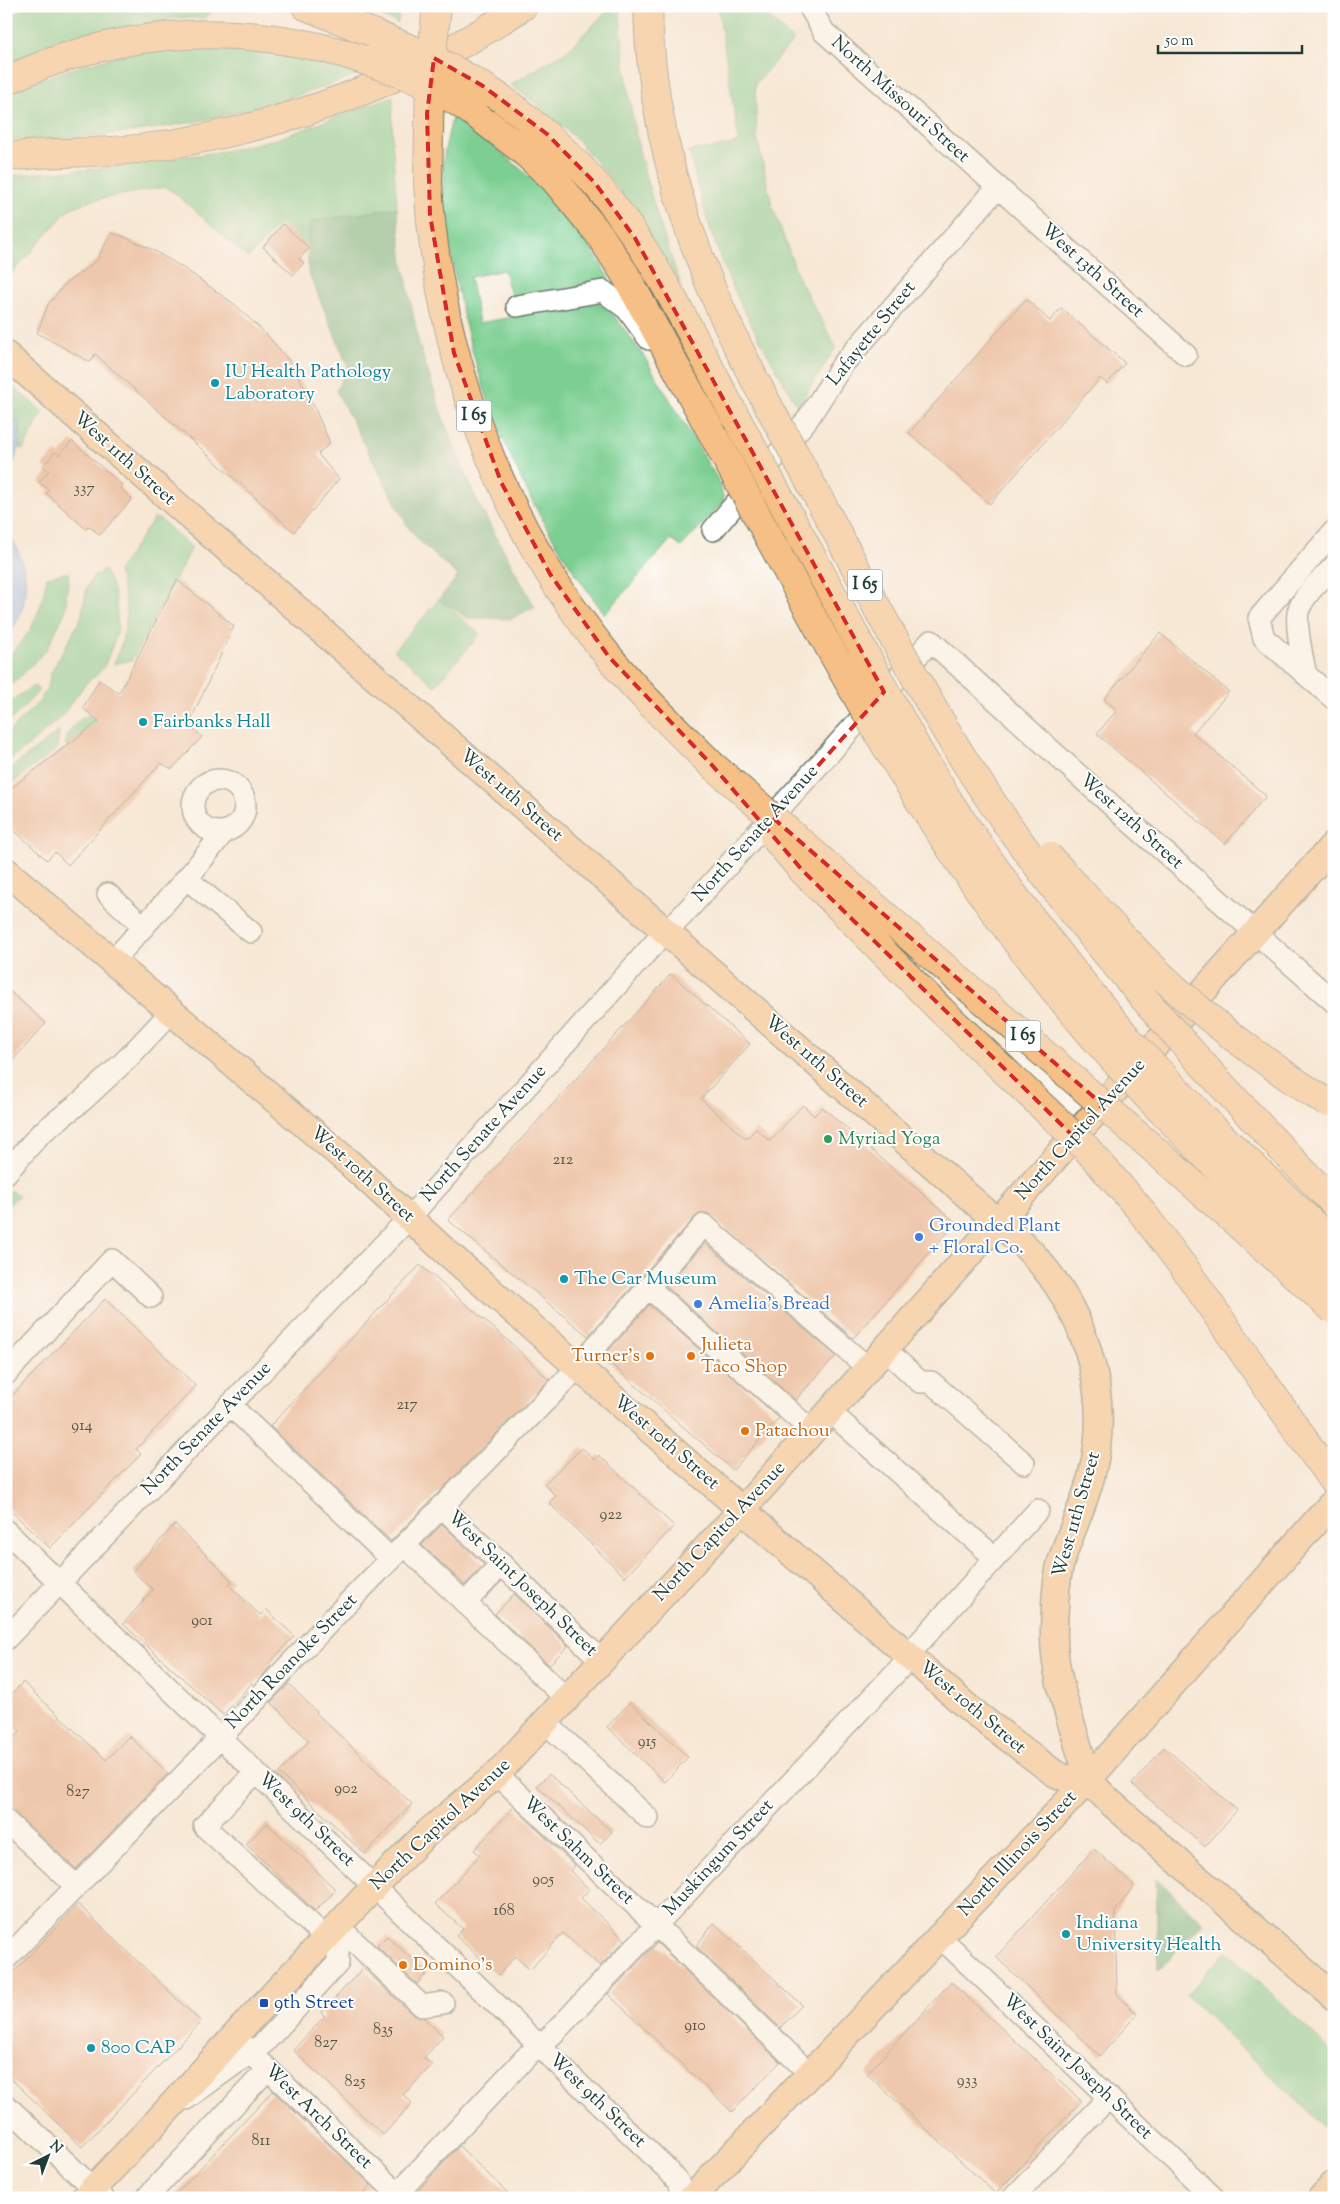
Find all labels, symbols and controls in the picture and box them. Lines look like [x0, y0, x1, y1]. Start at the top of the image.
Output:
scale bar [1158, 22, 1301, 54]
street label: North Missouri Street [825, 30, 976, 170]
text: 50 m [1164, 31, 1194, 52]
street label: West 13th Street [1034, 217, 1150, 325]
street label: Lafayette Street [821, 275, 923, 392]
place label: IU Health Pathology Laboratory [225, 359, 392, 408]
marker: IU Health Pathology Laboratory [209, 377, 221, 389]
road number: I 65 [456, 401, 492, 432]
street label: West 11th Street [67, 406, 182, 513]
house number: 337 [74, 478, 94, 501]
road number: I 65 [848, 570, 882, 600]
place label: Fairbanks Hall [153, 709, 271, 736]
marker: Fairbanks Hall [137, 716, 149, 728]
street label: West 11th Street [453, 743, 569, 849]
street label: North Senate Avenue [687, 759, 825, 909]
street label: West 12th Street [1073, 768, 1189, 877]
street label: West 11th Street [758, 1009, 874, 1115]
road number: I 65 [1006, 1020, 1040, 1052]
street label: North Capitol Avenue [1010, 1053, 1152, 1207]
street label: North Senate Avenue [415, 1059, 553, 1209]
street label: West 10th Street [304, 1120, 421, 1230]
place label: Myriad Yoga [838, 1126, 941, 1153]
marker: Myriad Yoga [822, 1133, 834, 1145]
house number: 212 [553, 1149, 574, 1172]
place label: Grounded Plant + Floral Co. [929, 1213, 1061, 1262]
marker: Grounded Plant + Floral Co. [913, 1231, 925, 1243]
place label: The Car Museum [574, 1266, 717, 1293]
marker: The Car Museum [558, 1273, 570, 1285]
place label: Amelia's Bread [708, 1291, 830, 1318]
marker: Amelia's Bread [692, 1298, 704, 1310]
place label: Julieta Taco Shop [700, 1332, 787, 1381]
place label: Turner's [571, 1343, 640, 1370]
marker: Turner's [644, 1350, 656, 1362]
marker: Julieta Taco Shop [685, 1350, 697, 1362]
street label: North Senate Avenue [136, 1356, 278, 1502]
street label: West 10th Street [607, 1389, 725, 1497]
house number: 217 [397, 1394, 417, 1417]
house number: 914 [71, 1415, 93, 1438]
place label: Patachou [755, 1418, 830, 1445]
marker: Patachou [739, 1425, 751, 1437]
street label: West 11th Street [1046, 1448, 1108, 1581]
street label: North Capitol Avenue [648, 1456, 792, 1608]
house number: 922 [600, 1504, 623, 1527]
street label: West Saint Joseph Street [441, 1505, 604, 1663]
street label: North Roanoke Street [220, 1588, 364, 1736]
house number: 901 [191, 1610, 213, 1633]
street label: West 10th Street [912, 1655, 1032, 1761]
house number: 915 [638, 1731, 657, 1754]
street label: North Capitol Avenue [365, 1753, 517, 1897]
street label: West 9th Street [251, 1767, 361, 1874]
house number: 902 [334, 1778, 358, 1801]
house number: 827 [66, 1781, 90, 1804]
street label: North Illinois Street [952, 1785, 1084, 1923]
street label: West Sahm Street [516, 1791, 640, 1912]
street label: Muskingum Street [657, 1793, 781, 1923]
house number: 905 [532, 1869, 554, 1892]
house number: 168 [493, 1900, 515, 1923]
place label: Indiana University Health [1076, 1910, 1222, 1959]
marker: Indiana University Health [1060, 1928, 1072, 1940]
place label: Domino's [413, 1952, 492, 1979]
marker: Domino's [397, 1959, 409, 1971]
street label: West Saint Joseph Street [996, 1988, 1159, 2146]
place label: 9th Street [274, 1990, 354, 2017]
marker: 9th Street [258, 1997, 270, 2009]
house number: 910 [684, 2015, 706, 2038]
house number: 835 [373, 2019, 393, 2042]
house number: 827 [314, 2032, 338, 2055]
place label: 800 CAP [101, 2035, 176, 2062]
marker: 800 CAP [85, 2042, 97, 2054]
street label: West 9th Street [542, 2048, 652, 2155]
street label: West Arch Street [258, 2058, 378, 2176]
house number: 933 [957, 2070, 977, 2093]
house number: 825 [345, 2071, 366, 2094]
house number: 811 [252, 2130, 271, 2153]
north arrow [22, 2132, 72, 2182]
text: N [45, 2137, 66, 2159]

